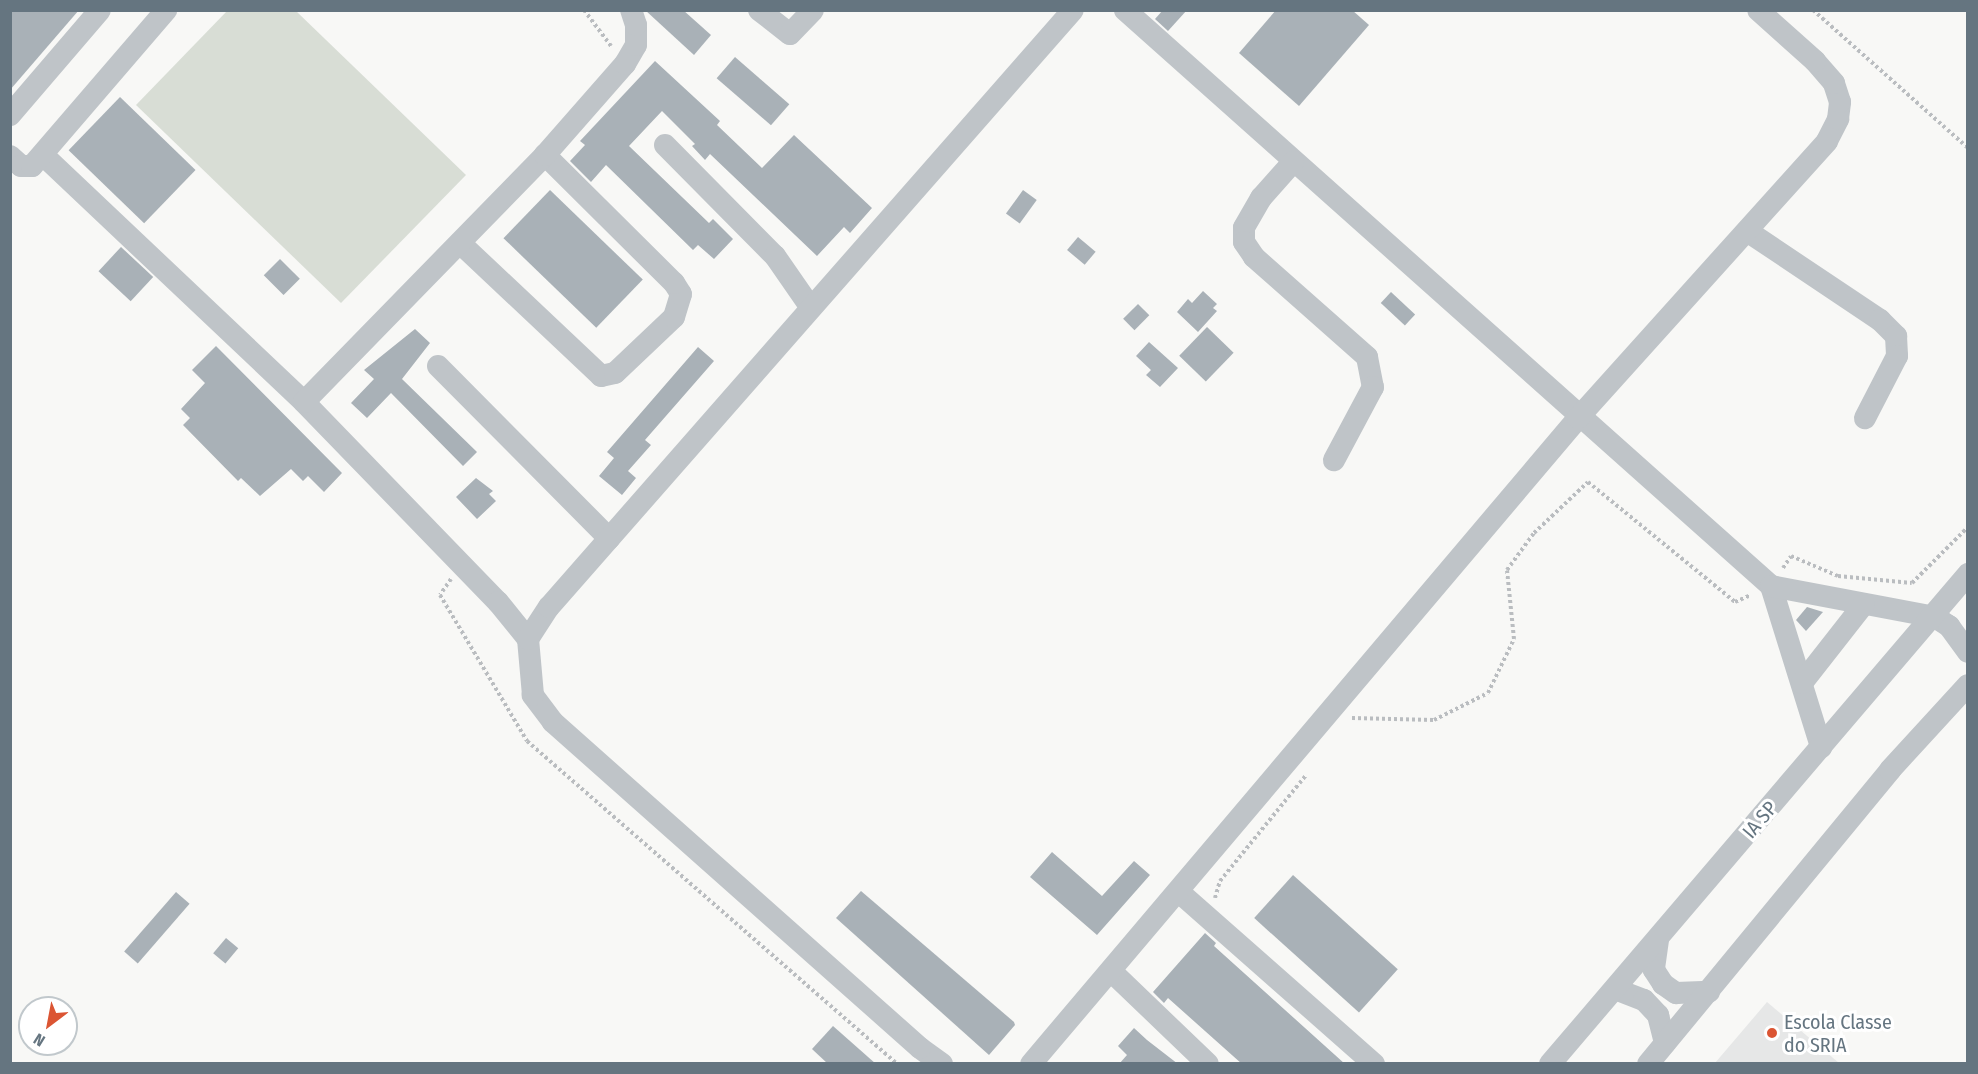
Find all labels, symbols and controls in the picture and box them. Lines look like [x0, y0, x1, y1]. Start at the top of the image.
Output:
street label: IA SP [1738, 797, 1782, 843]
north arrow [18, 996, 78, 1056]
place label: Escola Classe do SRIA [1784, 1010, 1892, 1057]
marker: Escola Classe do SRIA [1765, 1026, 1779, 1040]
text: N [30, 1029, 48, 1051]

